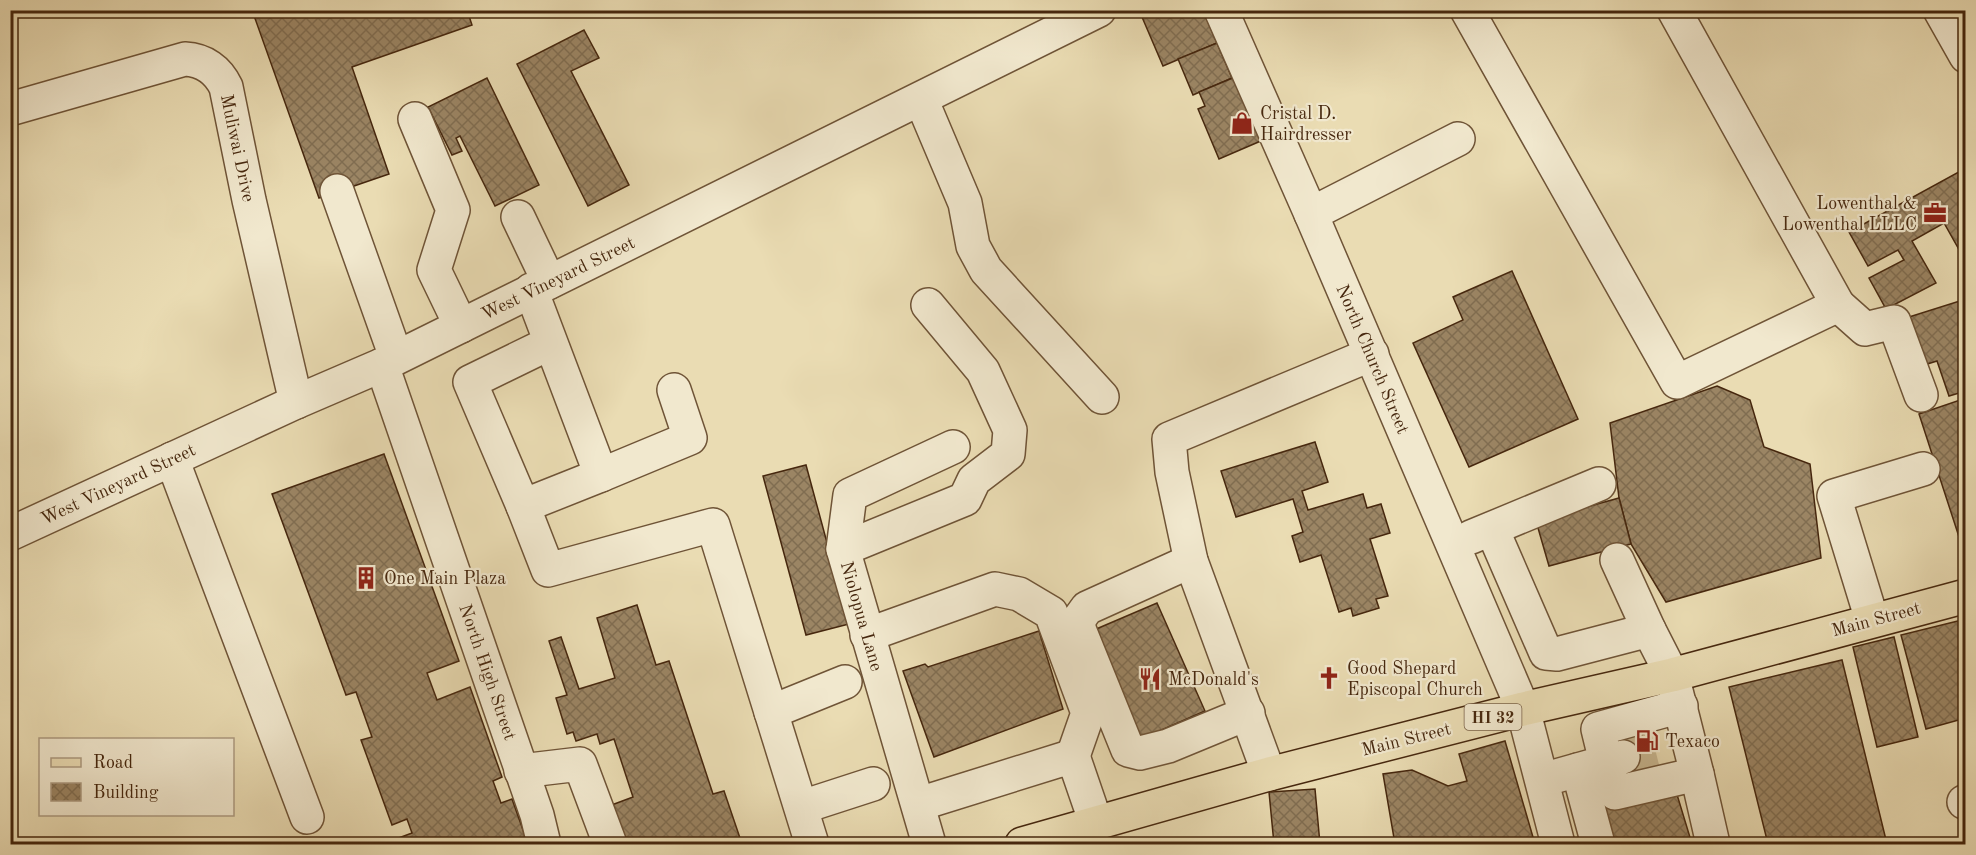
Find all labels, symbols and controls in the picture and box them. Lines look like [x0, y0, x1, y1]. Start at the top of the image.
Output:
street label: Muliwai Drive [217, 93, 257, 204]
place label: Cristal D. Hairdresser [1260, 105, 1352, 144]
shop icon: Cristal D. Hairdresser [1229, 110, 1255, 136]
place label: Lowenthal & Lowenthal LLLC [1782, 195, 1917, 234]
office icon: Lowenthal & Lowenthal LLLC [1922, 200, 1948, 226]
street label: West Vineyard Street [479, 234, 638, 324]
street label: North Church Street [1332, 282, 1412, 437]
street label: West Vineyard Street [38, 441, 198, 529]
street label: Niolopua Lane [837, 559, 885, 673]
building icon: One Main Plaza [353, 565, 379, 591]
place label: One Main Plaza [384, 570, 506, 588]
street label: Main Street [1830, 599, 1923, 640]
street label: North High Street [455, 602, 519, 743]
place label: Good Shepard Episcopal Church [1347, 660, 1483, 699]
church icon: Good Shepard Episcopal Church [1316, 665, 1342, 691]
restaurant icon: McDonald's [1137, 666, 1163, 692]
place label: McDonald's [1168, 671, 1259, 689]
road number: HI 32 [1464, 704, 1522, 730]
street label: Main Street [1360, 720, 1453, 760]
fuel station icon: Texaco [1634, 728, 1660, 754]
place label: Texaco [1665, 733, 1720, 751]
legend [39, 738, 234, 816]
text: Road [93, 754, 133, 772]
text: Building [93, 784, 159, 802]

